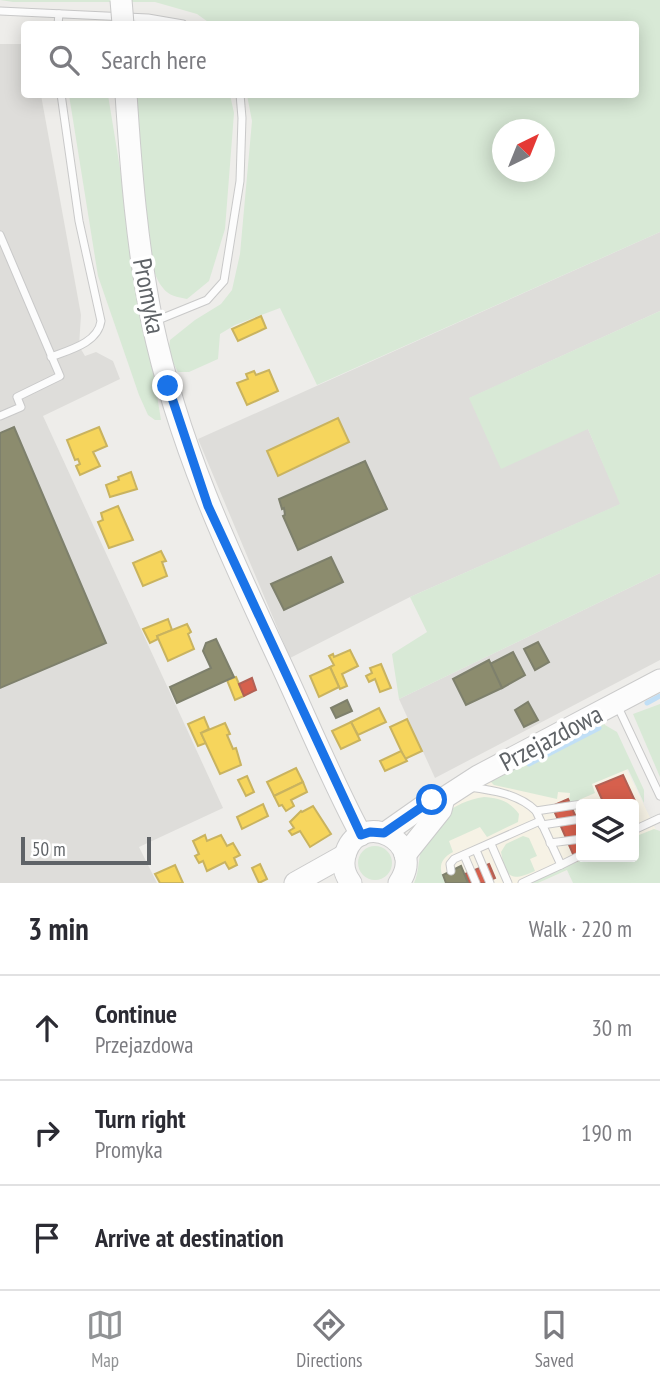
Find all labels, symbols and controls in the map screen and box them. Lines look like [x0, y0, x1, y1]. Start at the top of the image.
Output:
search box [21, 21, 639, 98]
icon: search [45, 41, 83, 79]
text: Search here [101, 43, 207, 76]
north arrow [492, 119, 555, 182]
street label: Promyka [126, 255, 173, 337]
route end [152, 370, 183, 401]
street label: Przejazdowa [494, 697, 608, 778]
route start [416, 784, 447, 815]
map controls [576, 799, 639, 862]
button: layers [576, 799, 639, 862]
scale bar [21, 834, 150, 866]
text: 50 m [32, 837, 66, 861]
text: 3 min [28, 909, 89, 948]
text: Walk · 220 m [529, 914, 632, 943]
text: Continue [95, 997, 177, 1030]
icon: ahead [28, 1009, 66, 1047]
text: 30 m [591, 1013, 632, 1042]
text: Przejazdowa [95, 1030, 193, 1059]
text: Turn right [95, 1102, 186, 1135]
icon: right [28, 1114, 66, 1152]
text: 190 m [581, 1118, 632, 1147]
text: Promyka [95, 1135, 163, 1164]
icon: arrive [28, 1219, 66, 1257]
text: Arrive at destination [95, 1221, 284, 1254]
tab: Map [86, 1306, 124, 1372]
tab: Directions [296, 1306, 362, 1372]
tab: Saved [535, 1306, 574, 1372]

